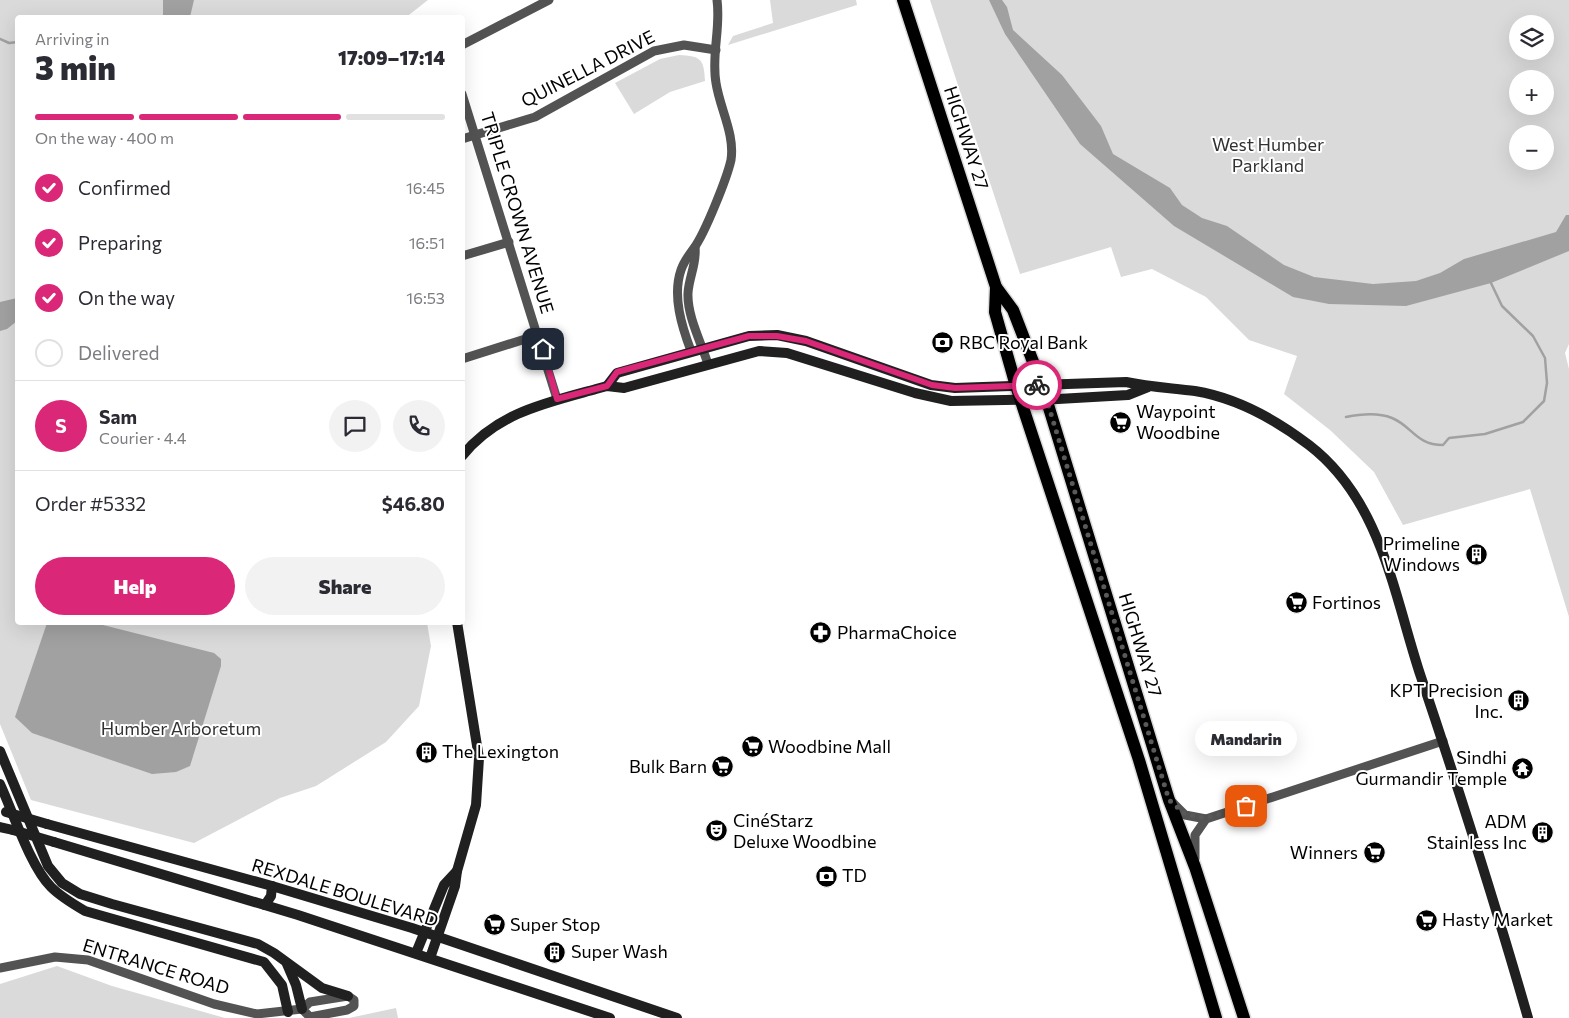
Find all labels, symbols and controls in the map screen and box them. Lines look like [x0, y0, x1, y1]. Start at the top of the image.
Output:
map controls [1509, 15, 1554, 170]
button: layers [1509, 15, 1554, 60]
street label: QUINELLA DRIVE [517, 25, 658, 111]
text: Arriving in [35, 29, 109, 48]
text: 17:09–17:14 [338, 46, 445, 69]
text: 3 min [35, 47, 116, 87]
button: + [1509, 70, 1554, 115]
street label: HIGHWAY 27 [940, 83, 994, 192]
street label: TRIPLE CROWN AVENUE [477, 109, 559, 316]
button: − [1509, 125, 1554, 170]
text: On the way · 400 m [35, 128, 174, 147]
park label: West Humber Parkland [1212, 133, 1324, 176]
icon: check [35, 174, 63, 202]
text: Confirmed [78, 176, 171, 199]
text: 16:45 [406, 178, 445, 197]
icon: check [35, 229, 63, 257]
text: Preparing [78, 231, 162, 254]
text: 16:51 [409, 233, 445, 252]
icon: check [35, 284, 63, 312]
text: On the way [78, 286, 175, 309]
text: 16:53 [406, 288, 445, 307]
pin [522, 328, 564, 370]
bank icon: RBC Royal Bank [931, 331, 955, 355]
place label: RBC Royal Bank [959, 331, 1088, 353]
icon: home [529, 335, 557, 363]
text: Delivered [78, 341, 159, 364]
courier [1012, 360, 1062, 410]
icon: bike [1023, 371, 1051, 399]
button: chat [329, 400, 381, 452]
button: phone [393, 400, 445, 452]
place label: Waypoint Woodbine [1136, 400, 1220, 443]
text: Sam [99, 405, 137, 428]
supermarket icon: Waypoint Woodbine [1108, 410, 1132, 434]
text: S [55, 414, 67, 437]
text: Courier · 4.4 [99, 428, 186, 447]
text: Order #5332 [35, 492, 146, 515]
text: $46.80 [382, 492, 445, 515]
place label: Primeline Windows [1383, 532, 1460, 575]
building icon: Primeline Windows [1464, 542, 1488, 566]
button: Help [35, 557, 235, 615]
button: Share [245, 557, 445, 615]
street label: HIGHWAY 27 [1115, 590, 1167, 699]
supermarket icon: Fortinos [1284, 591, 1308, 615]
place label: Fortinos [1312, 591, 1381, 613]
pharmacy icon: PharmaChoice [809, 621, 833, 645]
place label: PharmaChoice [837, 621, 957, 643]
place label: KPT Precision Inc. [1390, 679, 1503, 722]
building icon: KPT Precision Inc. [1507, 689, 1531, 713]
park label: Humber Arboretum [101, 717, 261, 739]
callout: Mandarin [1195, 721, 1297, 756]
text: Mandarin [1210, 729, 1282, 748]
supermarket icon: Woodbine Mall [740, 735, 764, 759]
place label: Woodbine Mall [768, 735, 891, 757]
building icon: The Lexington [414, 740, 438, 764]
place label: The Lexington [442, 740, 559, 762]
place label: Sindhi Gurmandir Temple [1355, 746, 1507, 789]
place label: Bulk Barn [629, 755, 707, 777]
supermarket icon: Bulk Barn [711, 755, 735, 779]
temple icon: Sindhi Gurmandir Temple [1511, 756, 1535, 780]
pin [1225, 785, 1267, 827]
icon: bag [1232, 792, 1260, 820]
place label: CinéStarz Deluxe Woodbine [733, 809, 877, 852]
place label: ADM Stainless Inc [1427, 810, 1527, 853]
theatre icon: CinéStarz Deluxe Woodbine [705, 819, 729, 843]
building icon: ADM Stainless Inc [1531, 820, 1555, 844]
place label: Winners [1290, 841, 1358, 863]
supermarket icon: Winners [1362, 841, 1386, 865]
street label: REXDALE BOULEVARD [249, 853, 441, 931]
bank icon: TD [814, 864, 838, 888]
place label: TD [842, 864, 867, 886]
supermarket icon: Hasty Market [1414, 908, 1438, 932]
place label: Hasty Market [1442, 908, 1553, 930]
supermarket icon: Super Stop [482, 913, 506, 937]
place label: Super Stop [510, 913, 600, 935]
street label: ENTRANCE ROAD [80, 933, 232, 999]
building icon: Super Wash [543, 940, 567, 964]
place label: Super Wash [571, 940, 668, 962]

